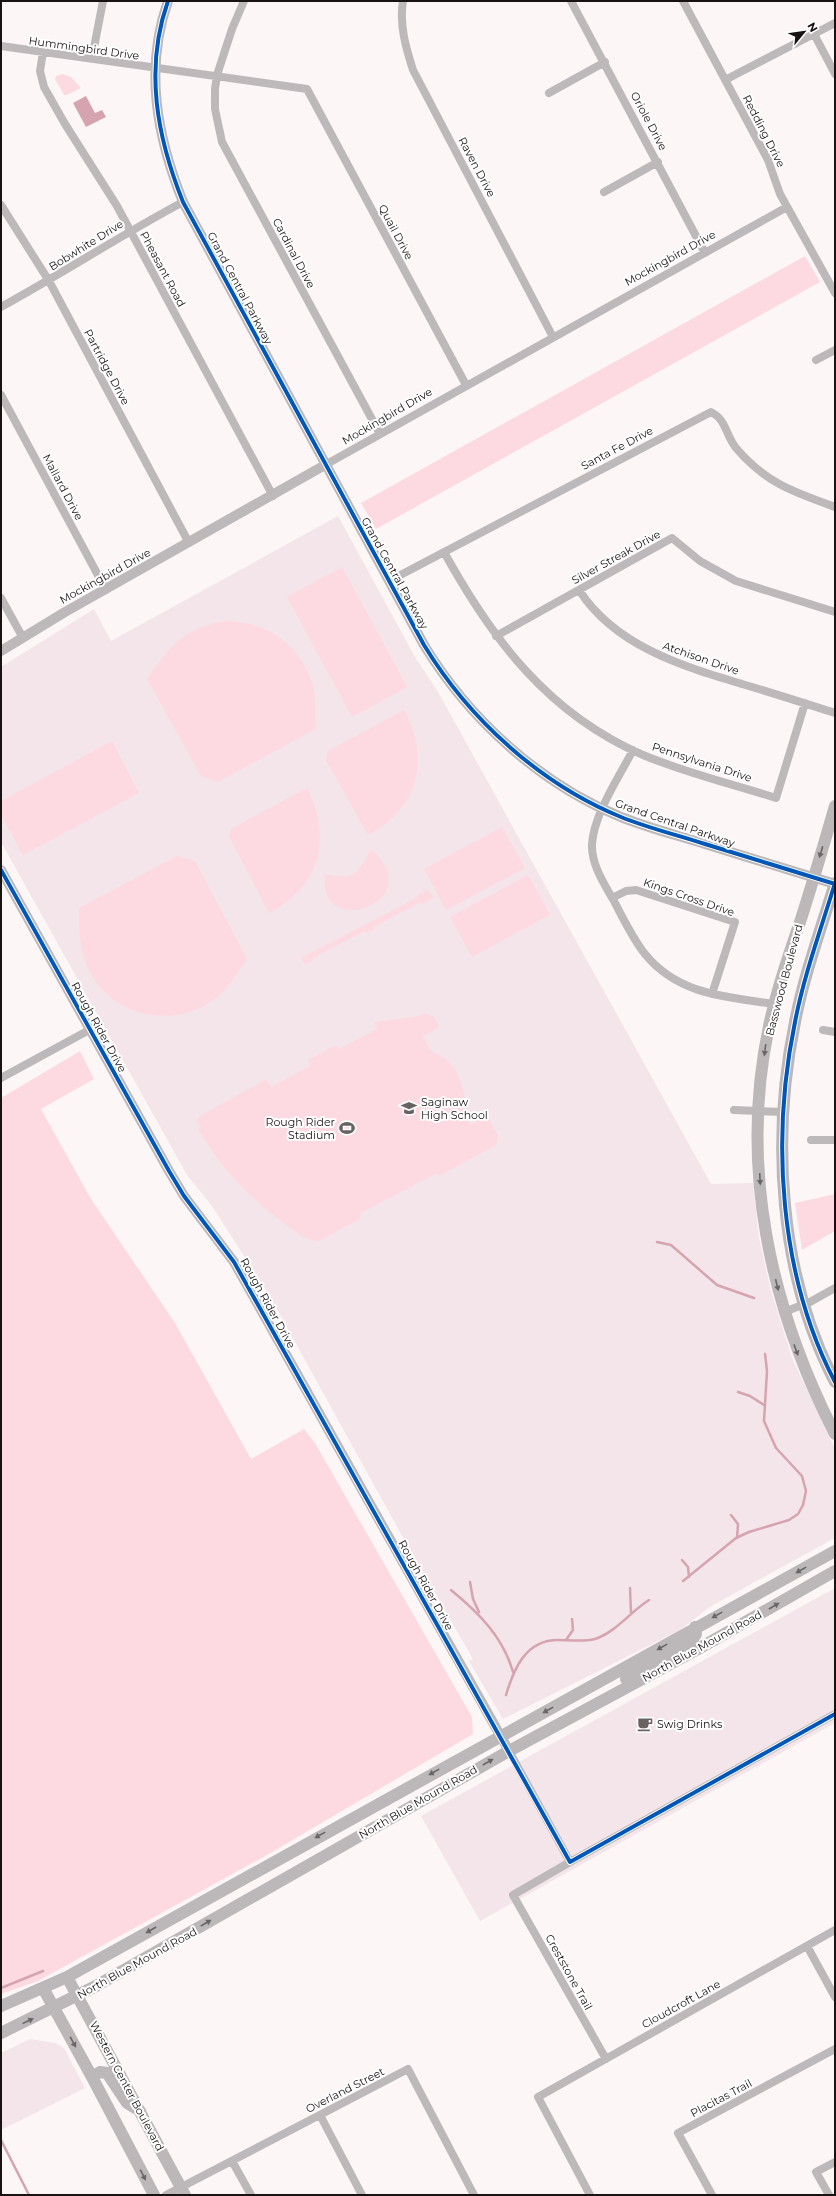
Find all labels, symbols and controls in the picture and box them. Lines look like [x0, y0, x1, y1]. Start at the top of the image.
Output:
north arrow [784, 12, 824, 52]
text: N [804, 20, 821, 34]
street label: Hummingbird Drive [28, 33, 141, 63]
street label: Oriole Drive [628, 89, 671, 153]
street label: Redding Drive [740, 93, 788, 170]
street label: Raven Drive [455, 135, 499, 200]
street label: Quail Drive [376, 202, 417, 262]
street label: Bobwhite Drive [46, 216, 126, 273]
street label: Cardinal Drive [270, 216, 319, 291]
street label: Mockingbird Drive [622, 227, 718, 289]
street label: Pheasant Road [137, 229, 189, 309]
street label: Grand Central Parkway [204, 229, 276, 347]
street label: Partridge Drive [81, 327, 133, 408]
street label: Mockingbird Drive [339, 384, 435, 448]
street label: Santa Fe Drive [579, 423, 656, 473]
street label: Mallard Drive [40, 452, 86, 523]
street label: Grand Central Parkway [358, 515, 432, 631]
street label: Silver Streak Drive [569, 527, 663, 587]
street label: Mockingbird Drive [57, 545, 153, 607]
street label: Atchison Drive [661, 638, 741, 678]
street label: Pennsylvania Drive [650, 739, 754, 785]
street label: Grand Central Parkway [613, 796, 737, 850]
one-way arrow [818, 847, 824, 859]
street label: Kings Cross Drive [642, 875, 737, 919]
street label: Basswood Boulevard [762, 923, 806, 1037]
street label: Rough Rider Drive [68, 979, 130, 1075]
one-way arrow [762, 1044, 768, 1056]
place label: Saginaw High School [421, 1095, 488, 1122]
school or university icon: Saginaw High School [400, 1099, 418, 1117]
place label: Rough Rider Stadium [265, 1115, 335, 1142]
sports icon: Rough Rider Stadium [338, 1119, 356, 1137]
one-way arrow [756, 1173, 763, 1185]
street label: Rough Rider Drive [237, 1255, 299, 1351]
one-way arrow [774, 1278, 780, 1291]
one-way arrow [794, 1344, 800, 1356]
street label: Rough Rider Drive [395, 1537, 457, 1633]
one-way arrow [795, 1566, 807, 1573]
one-way arrow [768, 1602, 780, 1609]
street label: North Blue Mound Road [640, 1607, 764, 1685]
one-way arrow [711, 1612, 723, 1619]
one-way arrow [656, 1643, 667, 1650]
one-way arrow [542, 1706, 554, 1713]
cafe icon: Swig Drinks [636, 1715, 654, 1733]
place label: Swig Drinks [657, 1717, 723, 1731]
one-way arrow [482, 1759, 494, 1766]
street label: North Blue Mound Road [356, 1762, 480, 1842]
one-way arrow [428, 1769, 440, 1776]
one-way arrow [314, 1832, 326, 1838]
one-way arrow [200, 1920, 212, 1927]
street label: North Blue Mound Road [75, 1924, 199, 2002]
one-way arrow [146, 1926, 157, 1933]
street label: Creststone Trail [542, 1932, 596, 2012]
street label: Cloudcroft Lane [639, 1976, 723, 2031]
one-way arrow [22, 2018, 34, 2024]
street label: Western Center Boulevard [87, 2019, 167, 2153]
one-way arrow [70, 2036, 77, 2048]
street label: Overland Street [303, 2064, 387, 2116]
street label: Placitas Trail [688, 2076, 754, 2120]
one-way arrow [140, 2170, 147, 2181]

